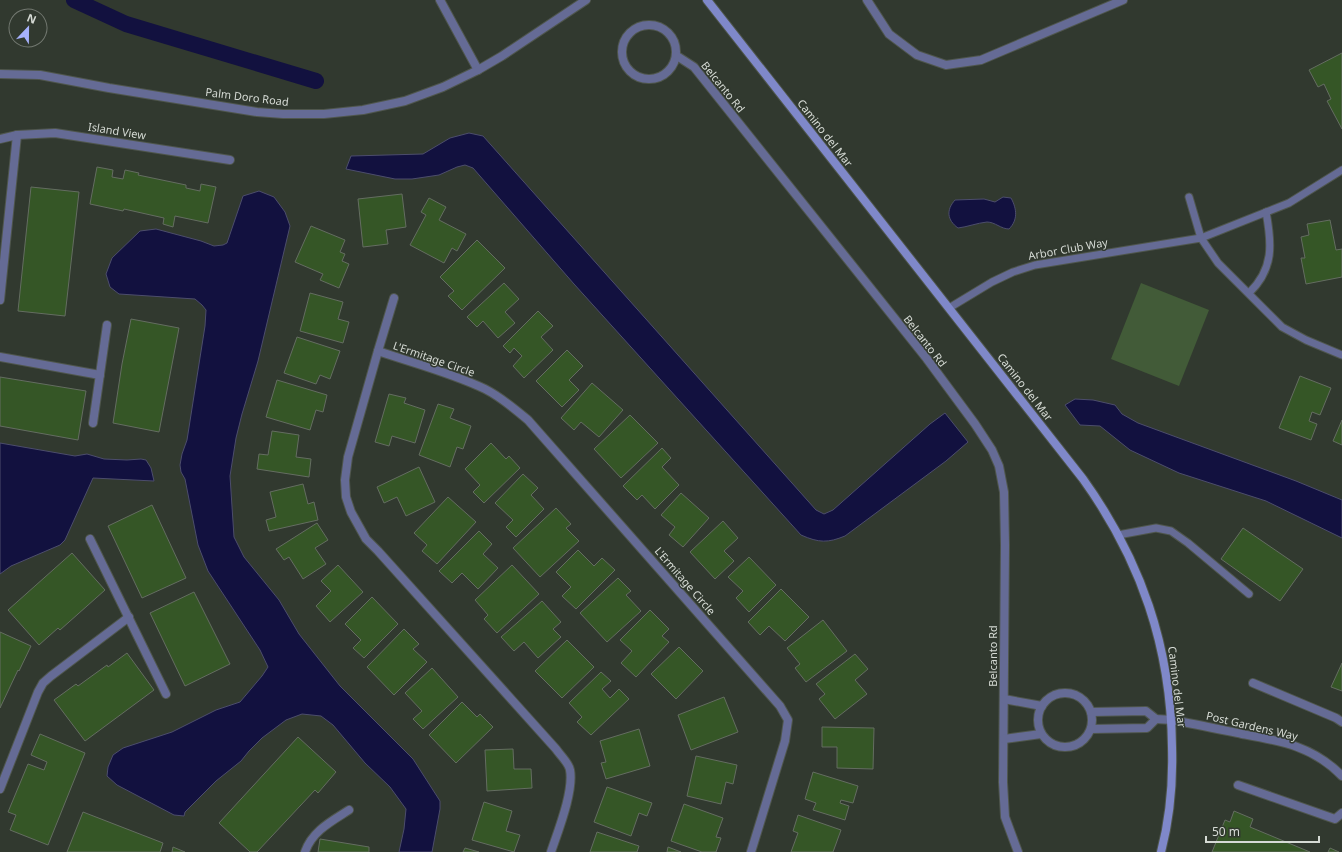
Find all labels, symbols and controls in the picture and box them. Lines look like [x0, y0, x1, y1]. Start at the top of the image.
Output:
north arrow [8, 8, 48, 48]
text: N [25, 10, 39, 27]
street label: Belcanto Rd [698, 58, 749, 115]
street label: Palm Doro Road [205, 84, 290, 109]
street label: Camino del Mar [794, 96, 857, 170]
street label: Island View [87, 119, 147, 143]
street label: Arbor Club Way [1027, 234, 1109, 263]
street label: Belcanto Rd [901, 312, 950, 370]
street label: L'Ermitage Circle [391, 338, 477, 380]
street label: Camino del Mar [994, 350, 1057, 424]
street label: L'Ermitage Circle [652, 543, 719, 618]
street label: Belcanto Rd [985, 625, 1000, 687]
street label: Camino del Mar [1165, 645, 1190, 729]
street label: Post Gardens Way [1205, 708, 1300, 743]
scale bar [1206, 818, 1319, 844]
text: 50 m [1212, 823, 1240, 840]

